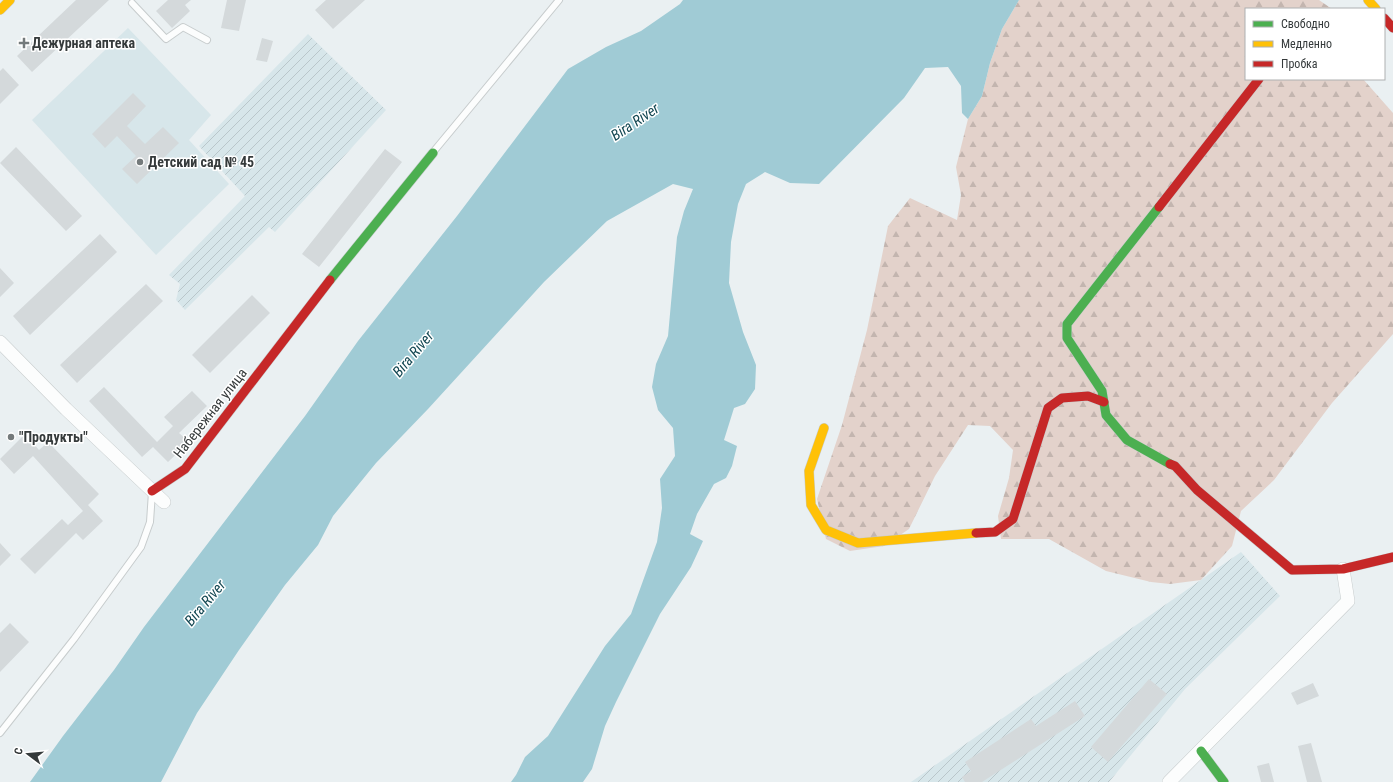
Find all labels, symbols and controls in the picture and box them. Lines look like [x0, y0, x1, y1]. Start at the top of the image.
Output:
legend [1245, 8, 1385, 80]
text: Свободно [1281, 17, 1330, 31]
place label: Дежурная аптека [32, 35, 136, 51]
text: Медленно [1281, 37, 1332, 51]
marker: Дежурная аптека [19, 38, 29, 48]
text: Пробка [1281, 57, 1318, 71]
water label: Bira River [607, 99, 663, 145]
place label: Детский сад № 45 [148, 154, 254, 170]
marker: Детский сад № 45 [135, 157, 145, 167]
water label: Bira River [389, 327, 438, 381]
street label: Набережная улица [170, 365, 250, 461]
place label: "Продукты" [19, 429, 88, 445]
marker: "Продукты" [6, 432, 16, 442]
water label: Bira River [181, 576, 230, 630]
north arrow [8, 734, 48, 774]
text: С [12, 747, 26, 756]

